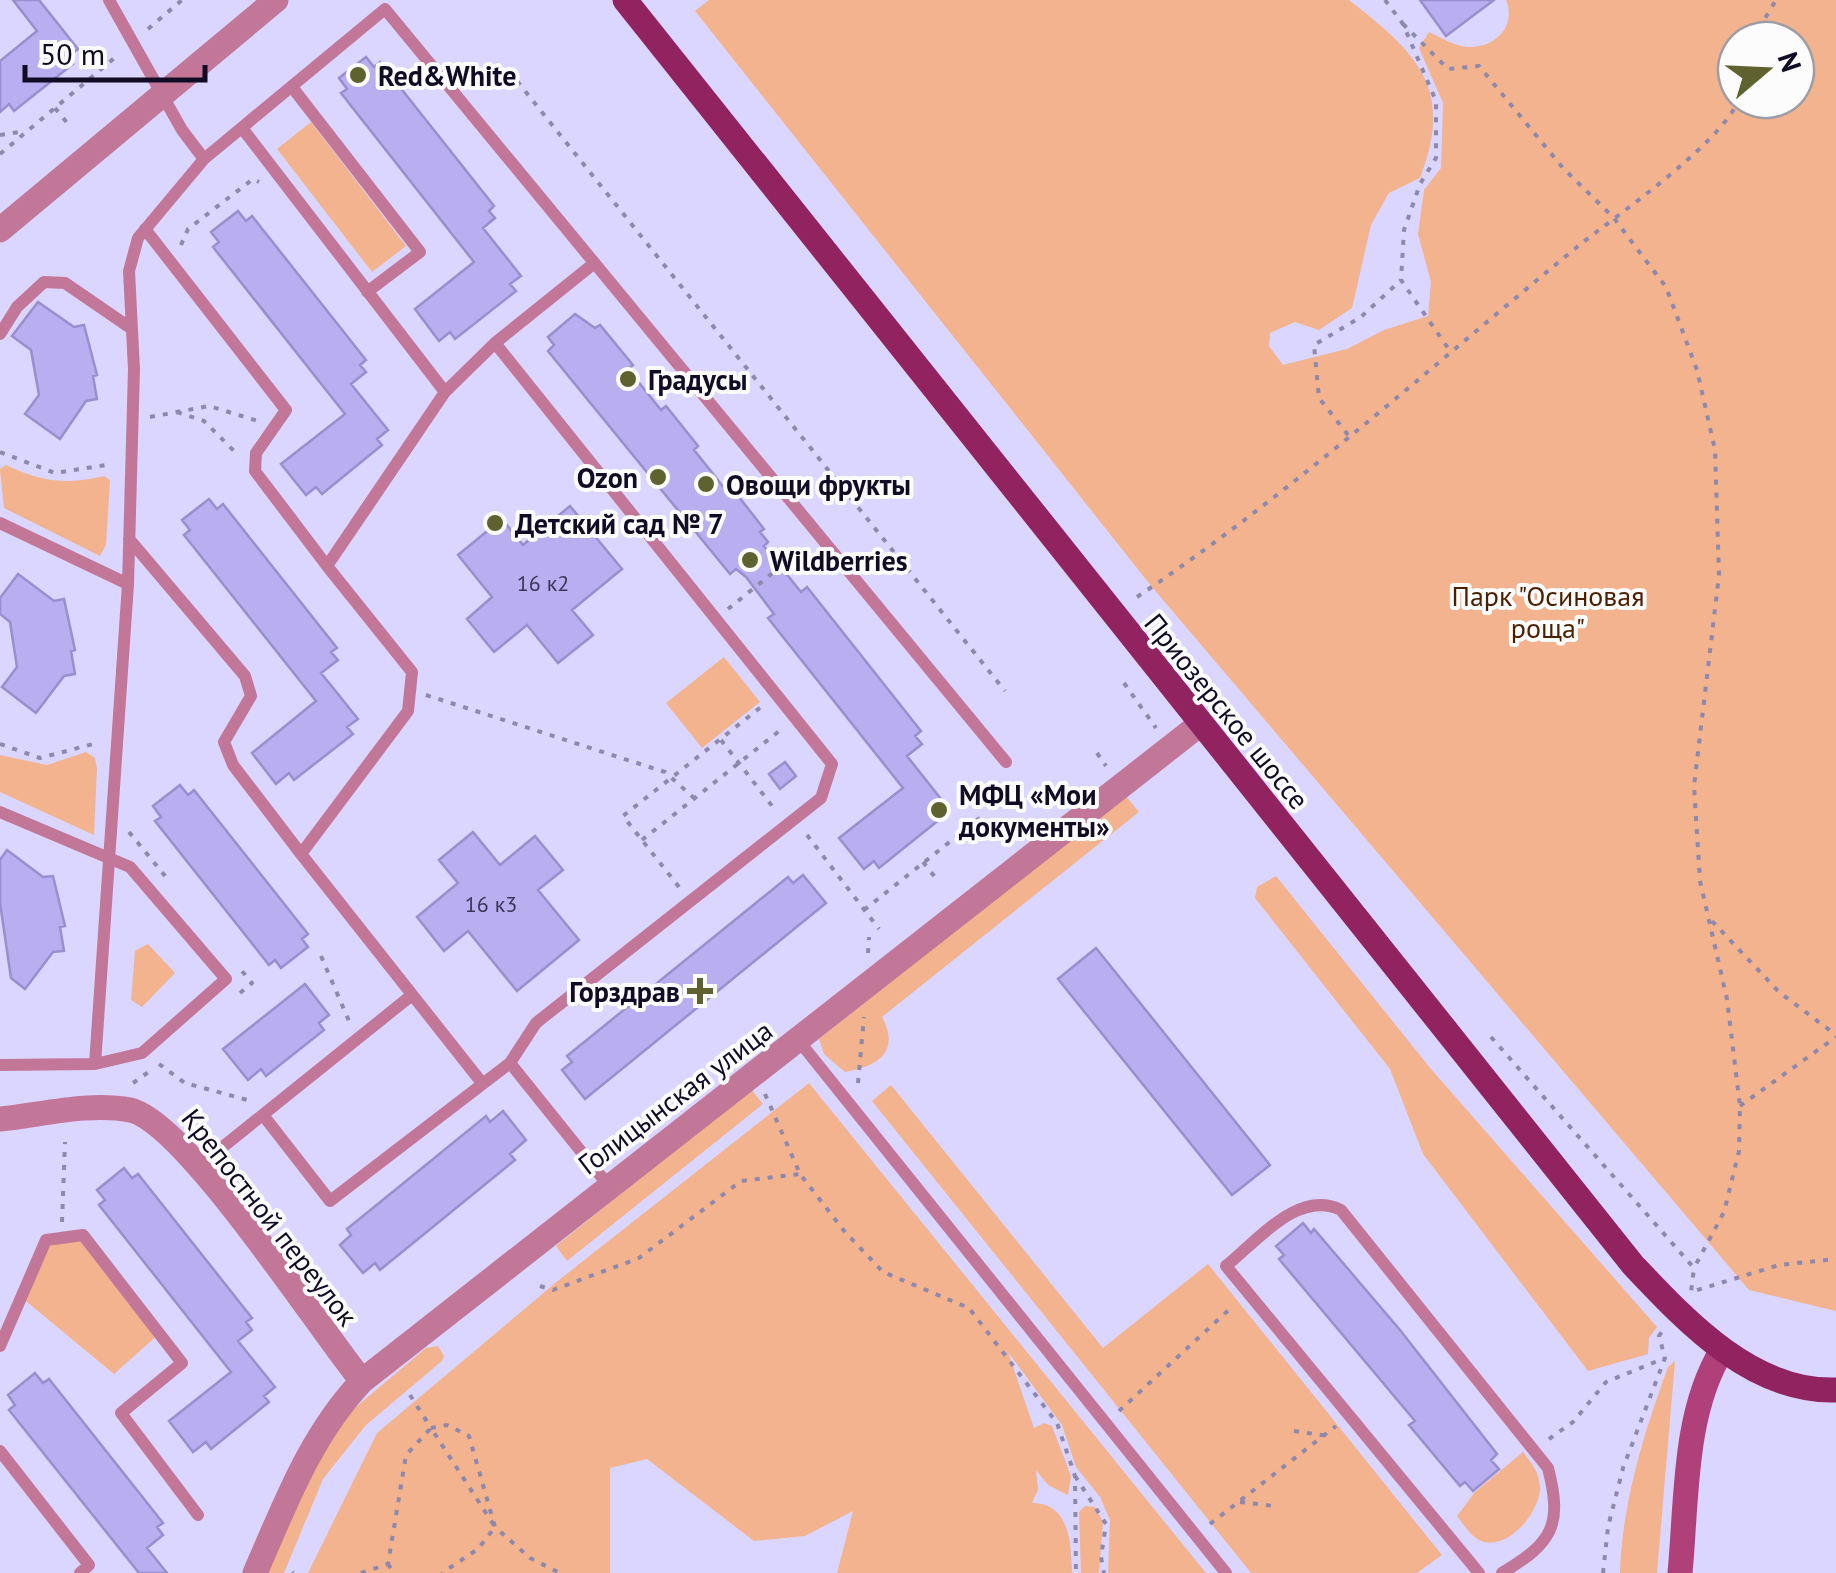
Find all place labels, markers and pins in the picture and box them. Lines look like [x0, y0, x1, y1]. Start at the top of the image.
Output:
place label: Red&White [378, 57, 516, 94]
marker: Red&White [347, 64, 369, 86]
place label: Градусы [648, 361, 747, 398]
marker: Градусы [617, 368, 639, 390]
place label: Ozon [577, 459, 638, 496]
marker: Ozon [647, 466, 669, 488]
place label: Овощи фрукты [726, 466, 911, 503]
marker: Овощи фрукты [695, 473, 717, 495]
place label: Детский сад № 7 [515, 505, 724, 542]
marker: Детский сад № 7 [484, 512, 506, 534]
place label: Wildberries [770, 542, 908, 579]
marker: Wildberries [739, 549, 761, 571]
place label: МФЦ «Мои документы» [958, 776, 1110, 845]
marker: МФЦ «Мои документы» [928, 799, 950, 821]
place label: Горздрав [569, 973, 680, 1010]
marker: Горздрав [689, 980, 711, 1002]

